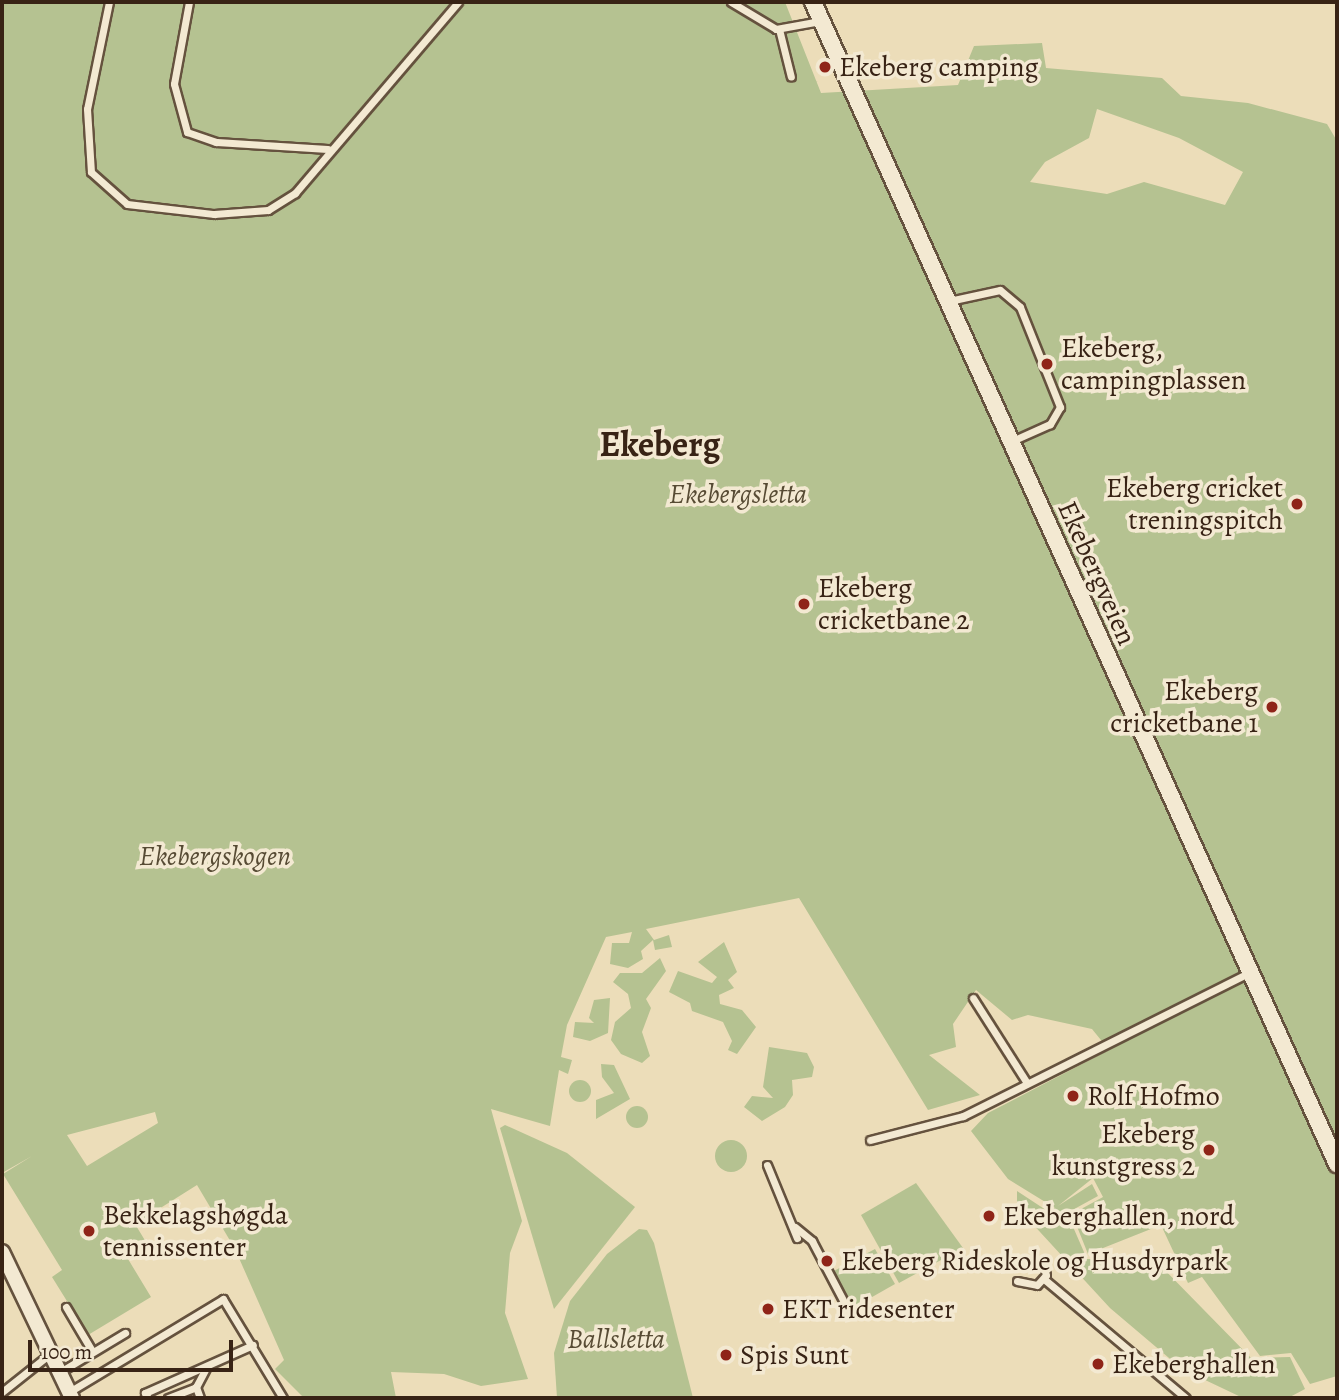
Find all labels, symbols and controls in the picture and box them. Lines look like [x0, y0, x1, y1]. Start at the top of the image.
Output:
place label: Ekeberg camping [839, 50, 1038, 84]
marker: Ekeberg camping [817, 59, 833, 75]
place label: Ekeberg, campingplassen [1061, 331, 1246, 397]
marker: Ekeberg, campingplassen [1039, 356, 1055, 372]
district label: Ekeberg [600, 423, 720, 465]
place label: Ekeberg cricket treningspitch [1106, 471, 1283, 537]
park label: Ekebergsletta [669, 477, 807, 511]
street label: Ekebergveien [1050, 496, 1144, 650]
marker: Ekeberg cricket treningspitch [1289, 496, 1305, 512]
place label: Ekeberg cricketbane 2 [818, 571, 970, 637]
marker: Ekeberg cricketbane 2 [796, 596, 812, 612]
place label: Ekeberg cricketbane 1 [1110, 674, 1258, 740]
marker: Ekeberg cricketbane 1 [1264, 699, 1280, 715]
park label: Ekebergskogen [139, 839, 291, 873]
place label: Rolf Hofmo [1087, 1079, 1220, 1113]
marker: Rolf Hofmo [1065, 1088, 1081, 1104]
place label: Ekeberg kunstgress 2 [1052, 1117, 1195, 1183]
marker: Ekeberg kunstgress 2 [1201, 1142, 1217, 1158]
place label: Bekkelagshøgda tennissenter [103, 1198, 288, 1264]
place label: Ekeberghallen, nord [1003, 1199, 1235, 1233]
marker: Ekeberghallen, nord [981, 1208, 997, 1224]
marker: Bekkelagshøgda tennissenter [81, 1223, 97, 1239]
place label: Ekeberg Rideskole og Husdyrpark [841, 1244, 1228, 1278]
marker: Ekeberg Rideskole og Husdyrpark [819, 1253, 835, 1269]
place label: EKT ridesenter [782, 1292, 955, 1326]
marker: EKT ridesenter [760, 1301, 776, 1317]
park label: Ballsletta [567, 1322, 665, 1356]
scale bar [32, 1326, 236, 1370]
text: 100 m [41, 1338, 92, 1366]
place label: Spis Sunt [740, 1338, 849, 1372]
marker: Spis Sunt [718, 1347, 734, 1363]
place label: Ekeberghallen [1112, 1347, 1276, 1381]
marker: Ekeberghallen [1090, 1356, 1106, 1372]

